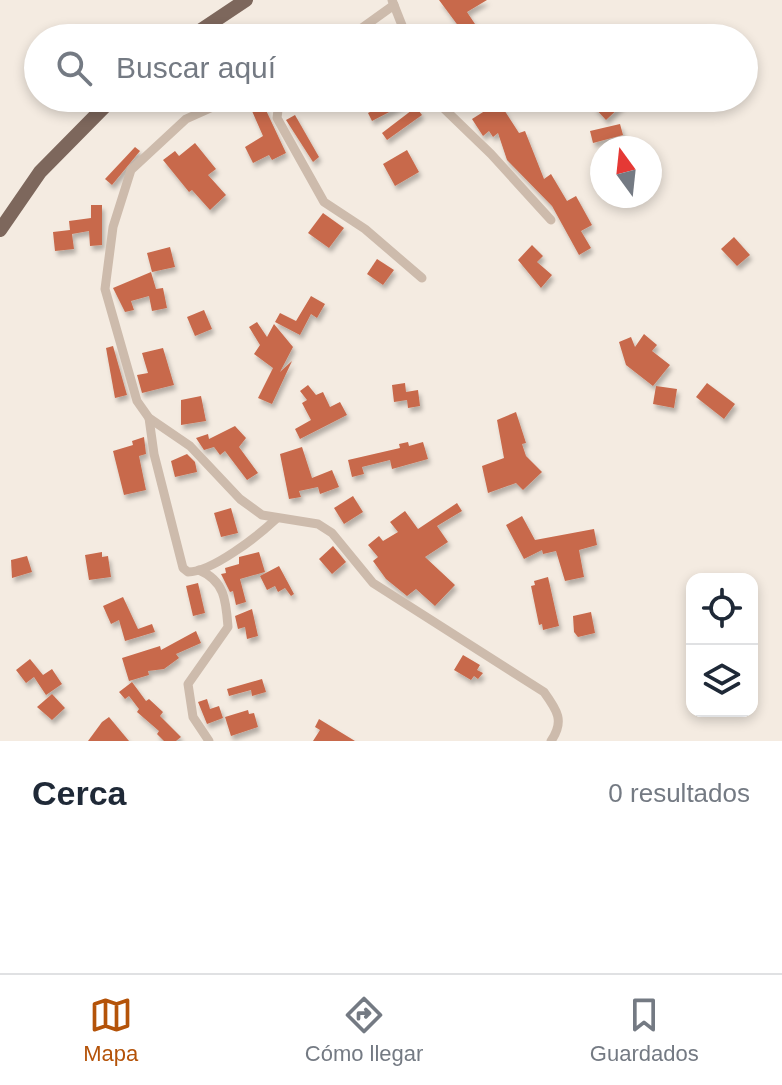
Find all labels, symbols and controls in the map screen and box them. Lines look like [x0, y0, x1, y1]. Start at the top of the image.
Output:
search box [24, 24, 758, 112]
icon: search [52, 46, 96, 90]
text: Buscar aquí [116, 51, 276, 84]
north arrow [590, 136, 662, 208]
map controls [686, 573, 758, 717]
button: locate [686, 573, 758, 645]
button: layers [686, 645, 758, 717]
text: Cerca [32, 774, 127, 812]
text: 0 resultados [608, 778, 750, 808]
tab: Mapa [83, 993, 138, 1067]
tab: Cómo llegar [305, 993, 423, 1067]
tab: Guardados [590, 993, 699, 1067]

